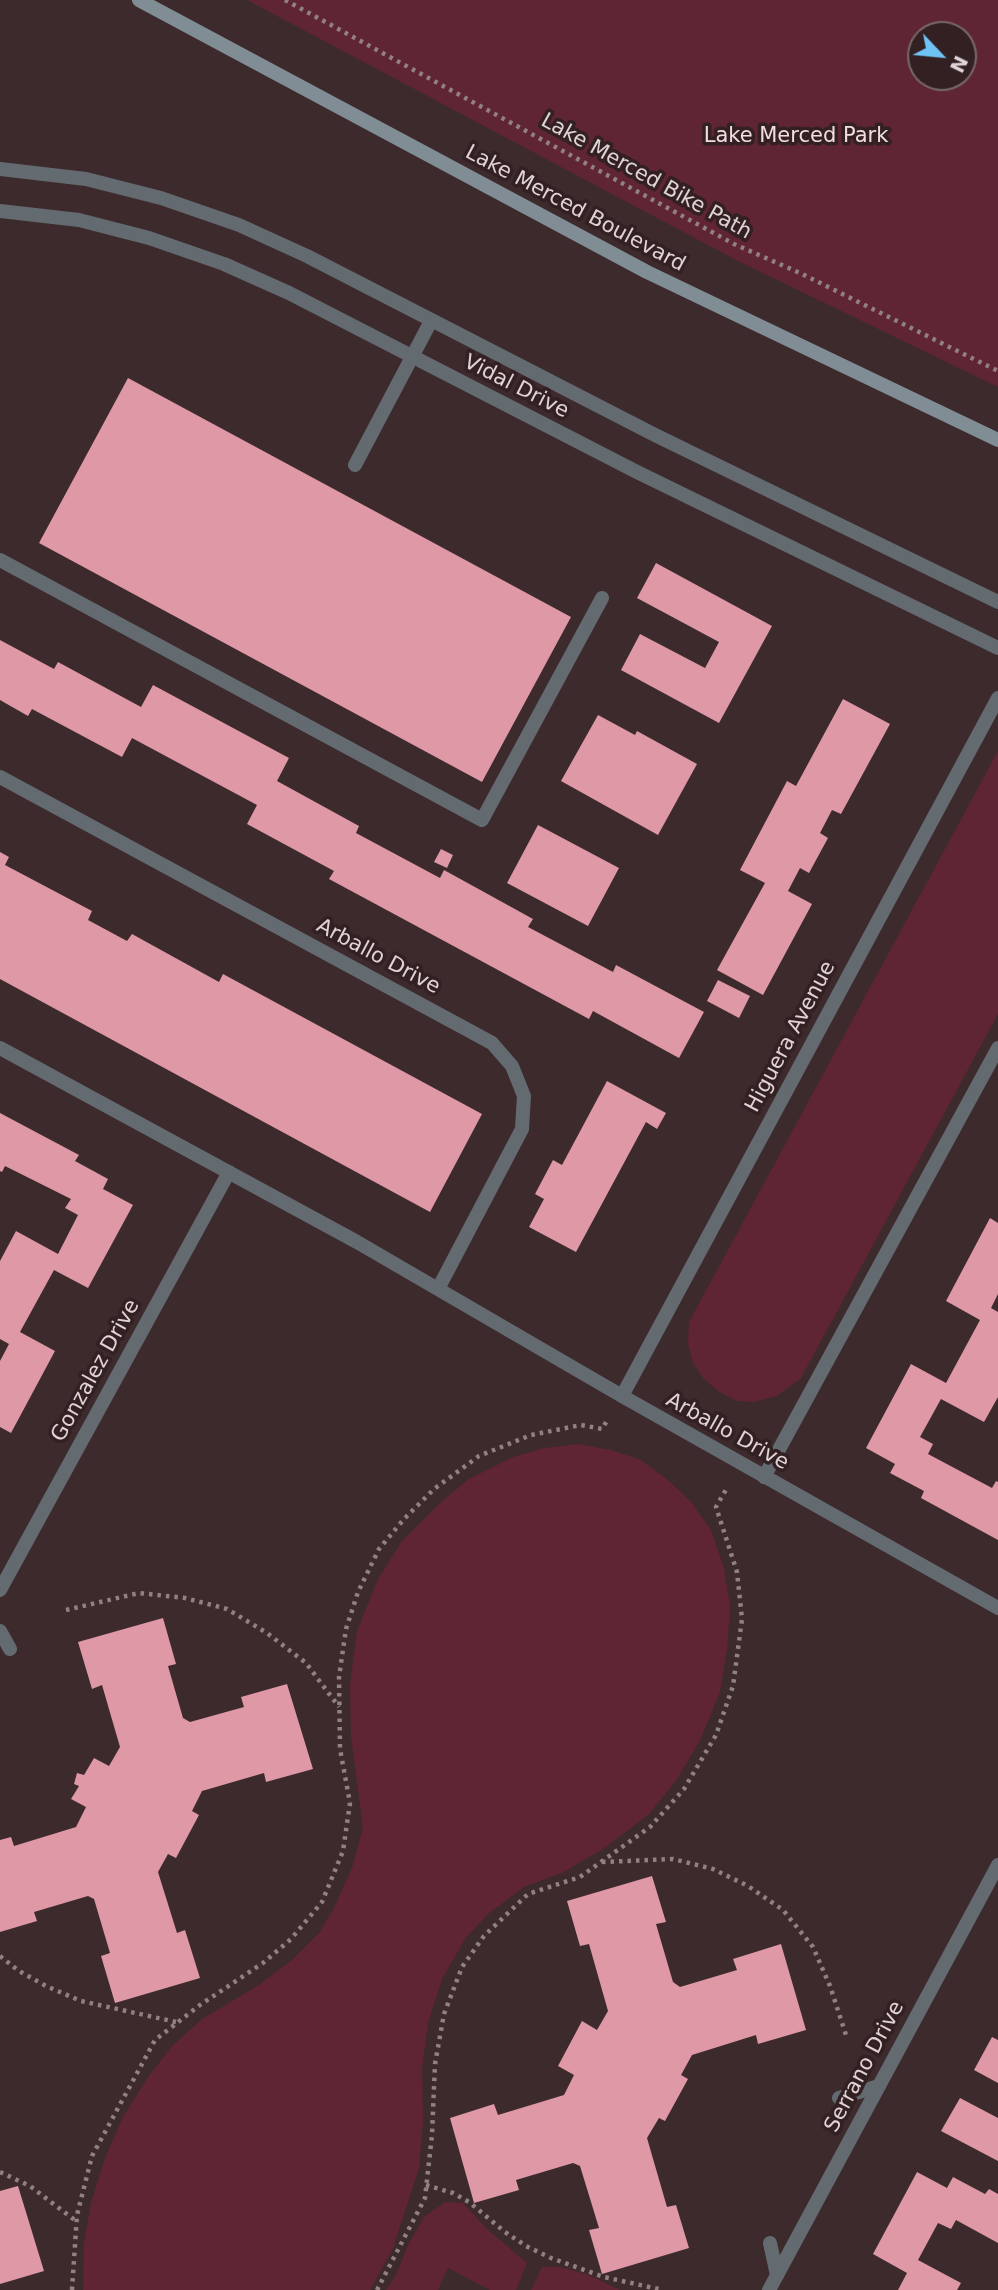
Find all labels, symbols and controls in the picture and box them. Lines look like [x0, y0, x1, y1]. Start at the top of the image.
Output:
north arrow [907, 21, 977, 91]
text: N [946, 52, 972, 76]
street label: Lake Merced Bike Path [536, 109, 756, 245]
park label: Lake Merced Park [704, 124, 888, 150]
street label: Lake Merced Boulevard [461, 140, 689, 278]
street label: Vidal Drive [459, 350, 573, 424]
street label: Arballo Drive [312, 914, 444, 1000]
street label: Higuera Avenue [741, 957, 841, 1117]
street label: Gonzalez Drive [46, 1295, 146, 1447]
street label: Arballo Drive [661, 1388, 793, 1476]
street label: Serrano Drive [820, 1997, 910, 2137]

